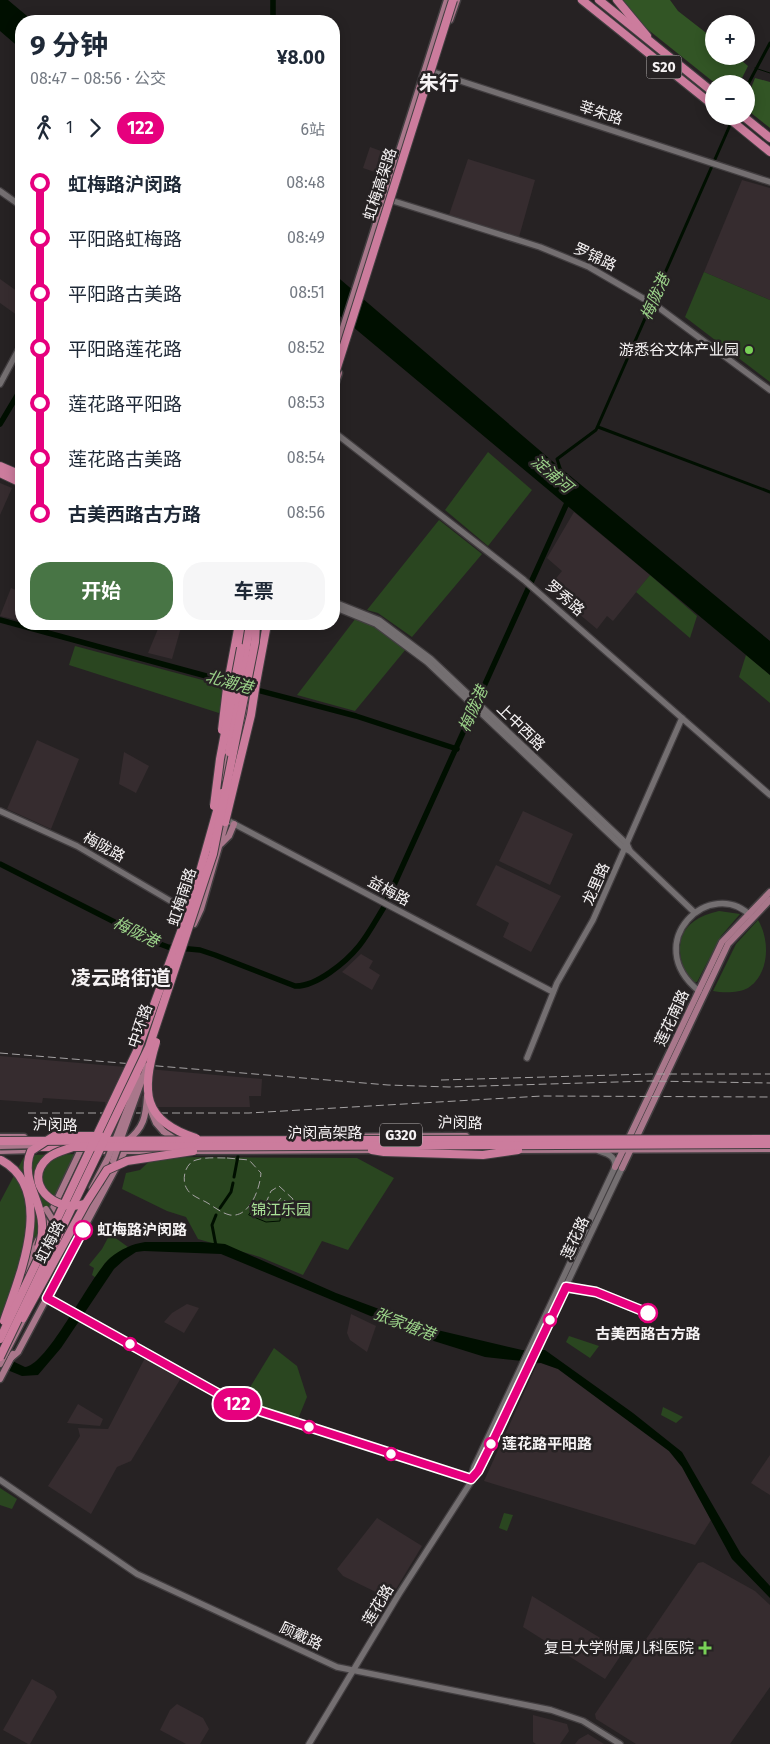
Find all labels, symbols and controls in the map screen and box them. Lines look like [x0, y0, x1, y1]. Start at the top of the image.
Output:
map controls [705, 15, 755, 125]
button: + [705, 15, 755, 65]
text: 9 分钟 [30, 29, 108, 62]
text: ¥8.00 [277, 46, 325, 69]
road number: S20 [646, 56, 682, 78]
text: 08:47 – 08:56 · 公交 [30, 69, 166, 88]
district label: 朱行 [419, 71, 459, 95]
button: − [705, 75, 755, 125]
street label: 莘朱路 [577, 97, 625, 129]
icon: walk [30, 114, 58, 142]
icon: forward [81, 114, 109, 142]
text: 122 [127, 117, 154, 139]
text: 1 [66, 118, 73, 137]
text: 6站 [300, 120, 325, 139]
street label: 虹梅高架路 [360, 146, 400, 222]
text: 虹梅路沪闵路 [68, 173, 182, 196]
text: 08:48 [286, 173, 325, 192]
text: 平阳路虹梅路 [68, 228, 182, 251]
text: 08:49 [287, 228, 325, 247]
street label: 罗锦路 [571, 239, 619, 275]
water label: 梅陇港 [637, 269, 674, 323]
text: 平阳路古美路 [68, 283, 182, 306]
text: 08:51 [289, 283, 325, 302]
text: 平阳路莲花路 [68, 338, 182, 361]
text: 08:52 [288, 338, 325, 357]
place label: 游悉谷文体产业园 [619, 341, 739, 359]
marker: 游悉谷文体产业园 [743, 344, 755, 356]
text: 莲花路平阳路 [68, 393, 182, 416]
text: 08:53 [287, 393, 325, 412]
text: 莲花路古美路 [68, 448, 182, 471]
text: 08:54 [287, 448, 325, 467]
water label: 淀浦河 [528, 451, 579, 499]
text: 古美西路古方路 [68, 503, 201, 526]
text: 08:56 [287, 503, 325, 522]
button: 开始 [30, 562, 173, 620]
button: 车票 [183, 562, 325, 620]
street label: 罗秀路 [542, 576, 588, 620]
water label: 北潮港 [203, 667, 257, 698]
water label: 梅陇港 [455, 681, 492, 735]
street label: 上中西路 [493, 700, 549, 754]
street label: 梅陇路 [80, 828, 128, 866]
street label: 龙里路 [579, 860, 613, 908]
street label: 虹梅南路 [164, 866, 200, 928]
street label: 益梅路 [365, 872, 413, 910]
water label: 梅陇港 [110, 913, 164, 952]
district label: 凌云路街道 [71, 966, 171, 990]
street label: 莲花南路 [651, 987, 693, 1049]
street label: 中环路 [124, 1002, 156, 1050]
street label: 沪闵路 [437, 1114, 483, 1132]
street label: 沪闵路 [32, 1116, 78, 1134]
street label: 沪闵高架路 [287, 1124, 363, 1142]
road number: G320 [380, 1124, 422, 1146]
park label: 锦江乐园 [251, 1201, 311, 1219]
street label: 莲花路 [557, 1214, 593, 1262]
street label: 虹梅路 [32, 1218, 68, 1266]
marker: 虹梅路沪闵路 [73, 1220, 93, 1240]
place label: 虹梅路沪闵路 [97, 1221, 187, 1239]
marker: 古美西路古方路 [638, 1303, 658, 1323]
water label: 张家塘港 [371, 1304, 439, 1345]
unlabelled marker [543, 1313, 557, 1327]
place label: 古美西路古方路 [595, 1325, 701, 1343]
unlabelled marker [123, 1337, 137, 1351]
line badge: 122 [208, 1388, 266, 1420]
text: 122 [224, 1393, 250, 1415]
unlabelled marker [302, 1420, 316, 1434]
place label: 莲花路平阳路 [502, 1435, 592, 1453]
marker: 莲花路平阳路 [484, 1437, 498, 1451]
unlabelled marker [384, 1447, 398, 1461]
street label: 莲花路 [359, 1581, 397, 1629]
street label: 顾戴路 [277, 1618, 325, 1654]
place label: 复旦大学附属儿科医院 [544, 1639, 694, 1657]
marker: 复旦大学附属儿科医院 [698, 1641, 712, 1655]

